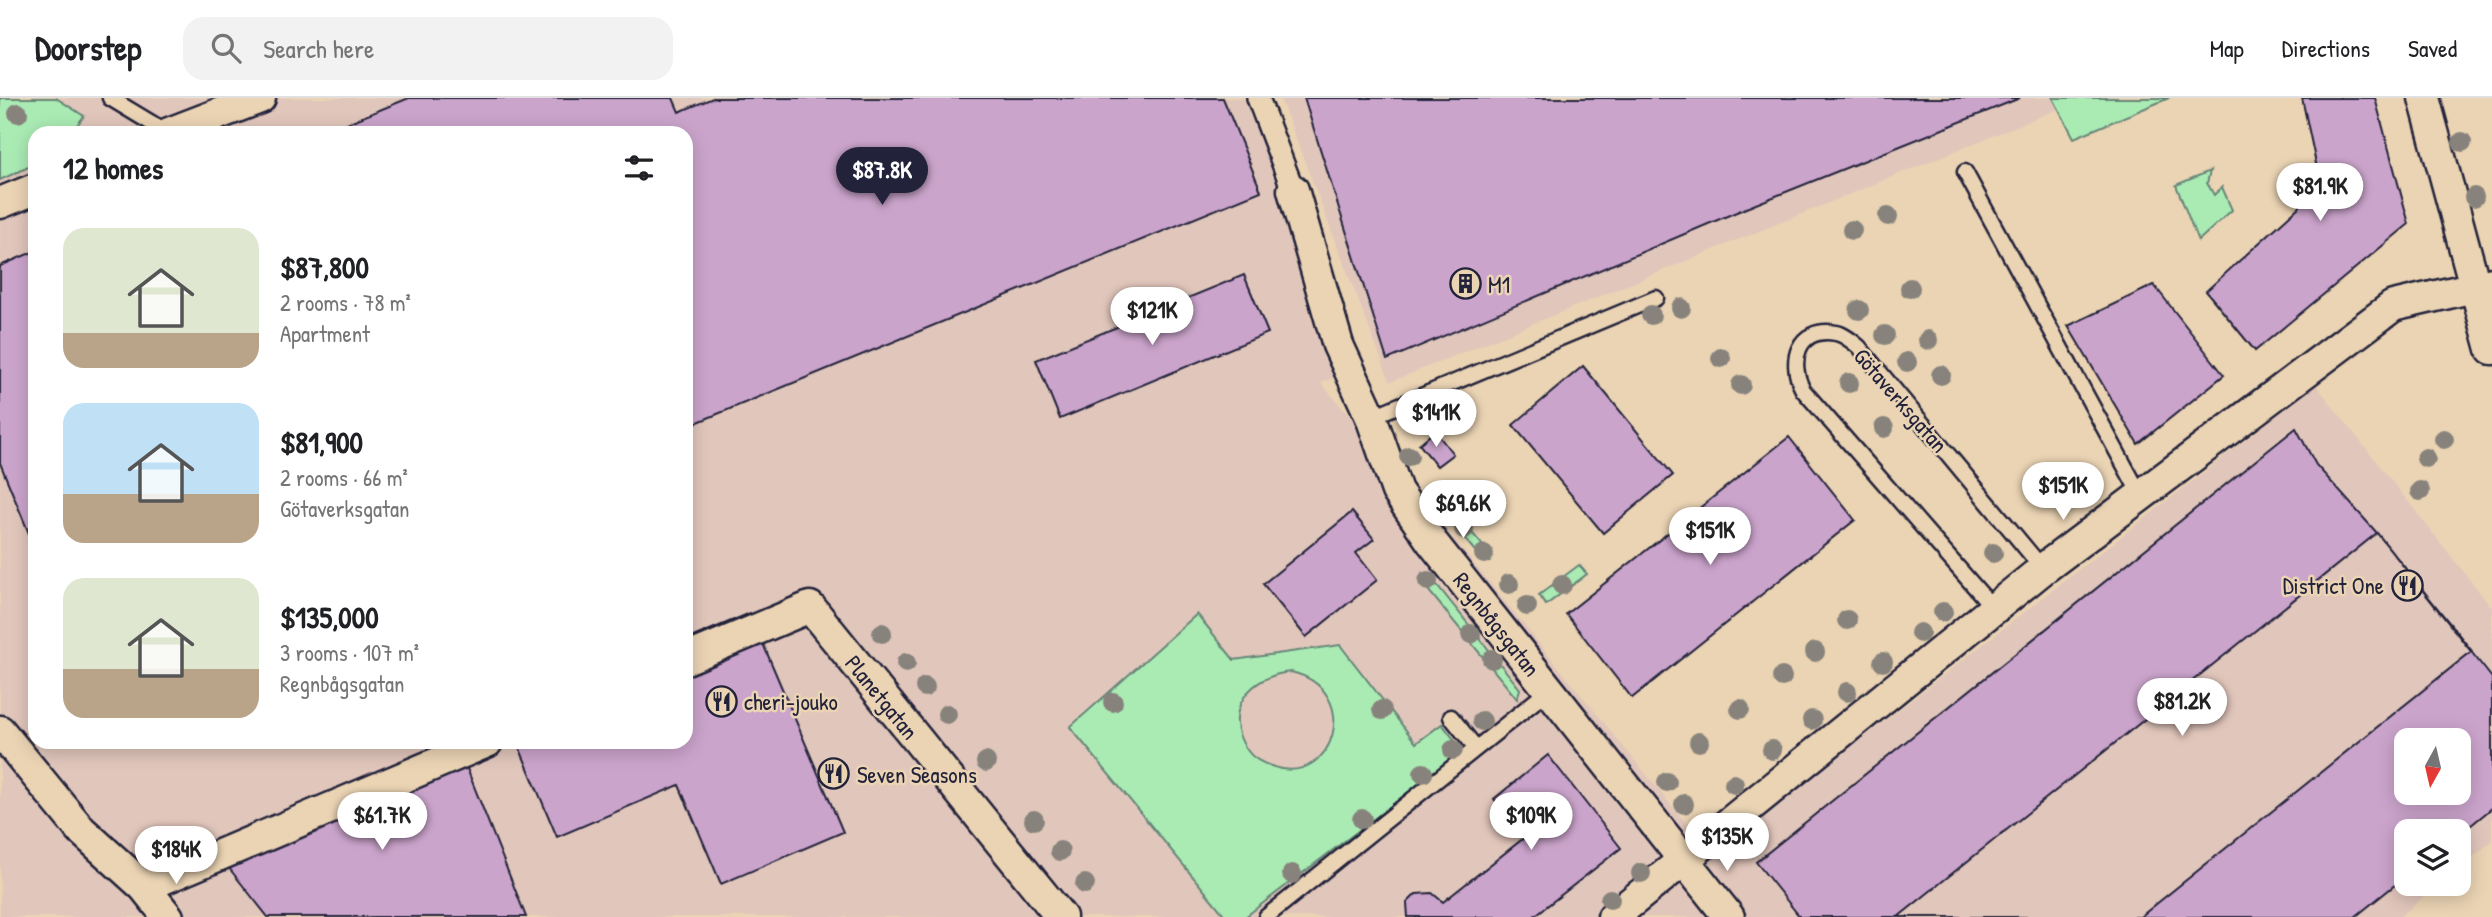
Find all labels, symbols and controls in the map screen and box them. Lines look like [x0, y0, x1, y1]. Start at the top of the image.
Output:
search box [183, 17, 673, 80]
text: Doorstep [35, 26, 141, 70]
icon: search [207, 29, 245, 67]
text: Search here [263, 31, 374, 66]
text: Map [2210, 32, 2244, 64]
text: Directions [2282, 32, 2370, 64]
text: Saved [2408, 32, 2457, 64]
text: 12 homes [63, 148, 163, 188]
pin: $87.8K [825, 148, 939, 207]
icon: filters [620, 149, 658, 187]
text: $87.8K [852, 154, 912, 185]
pin: $81.9K [2263, 164, 2377, 223]
text: $81.9K [2292, 170, 2348, 201]
text: $87,800 [280, 247, 369, 287]
icon: home [119, 256, 203, 340]
building icon: M1 [1448, 267, 1482, 301]
place label: M1 [1488, 269, 1510, 300]
text: 2 rooms · 78 m² [280, 287, 411, 318]
pin: $121K [1103, 288, 1201, 347]
text: $121K [1126, 294, 1178, 325]
text: Apartment [280, 318, 370, 349]
street label: Götaverksgatan [1847, 341, 1955, 459]
pin: $141K [1387, 390, 1485, 449]
text: $141K [1411, 396, 1461, 427]
text: $81,900 [280, 422, 363, 462]
icon: home [119, 431, 203, 515]
text: 2 rooms · 66 m² [280, 462, 408, 493]
pin: $151K [2014, 462, 2112, 522]
text: $151K [2038, 469, 2088, 500]
pin: $69.6K [1406, 480, 1520, 540]
text: $69.6K [1435, 487, 1491, 518]
text: Götaverksgatan [280, 493, 409, 524]
pin: $151K [1661, 508, 1759, 567]
text: $151K [1685, 514, 1735, 545]
street label: Regnbågsgatan [1446, 565, 1548, 683]
restaurant icon: District One [2390, 568, 2424, 602]
place label: District One [2283, 570, 2384, 601]
text: $135,000 [280, 597, 379, 637]
icon: home [119, 606, 203, 690]
text: 3 rooms · 107 m² [280, 637, 419, 668]
street label: Planetgatan [838, 648, 926, 746]
text: Regnbågsgatan [280, 668, 404, 699]
pin: $81.2K [2125, 678, 2239, 738]
restaurant icon: cheri-jouko [704, 684, 738, 718]
text: $81.2K [2153, 685, 2211, 716]
place label: cheri-jouko [744, 686, 838, 717]
north arrow [2394, 728, 2471, 805]
map controls [2394, 728, 2471, 896]
restaurant icon: Seven Seasons [817, 757, 851, 791]
place label: Seven Seasons [857, 759, 977, 790]
pin: $61.7K [325, 792, 439, 852]
pin: $109K [1482, 792, 1580, 852]
text: $61.7K [353, 799, 411, 830]
text: $109K [1506, 799, 1556, 830]
pin: $135K [1678, 814, 1776, 873]
button: layers [2394, 819, 2471, 896]
text: $135K [1701, 820, 1753, 851]
pin: $184K [127, 826, 225, 886]
text: $184K [151, 833, 201, 864]

